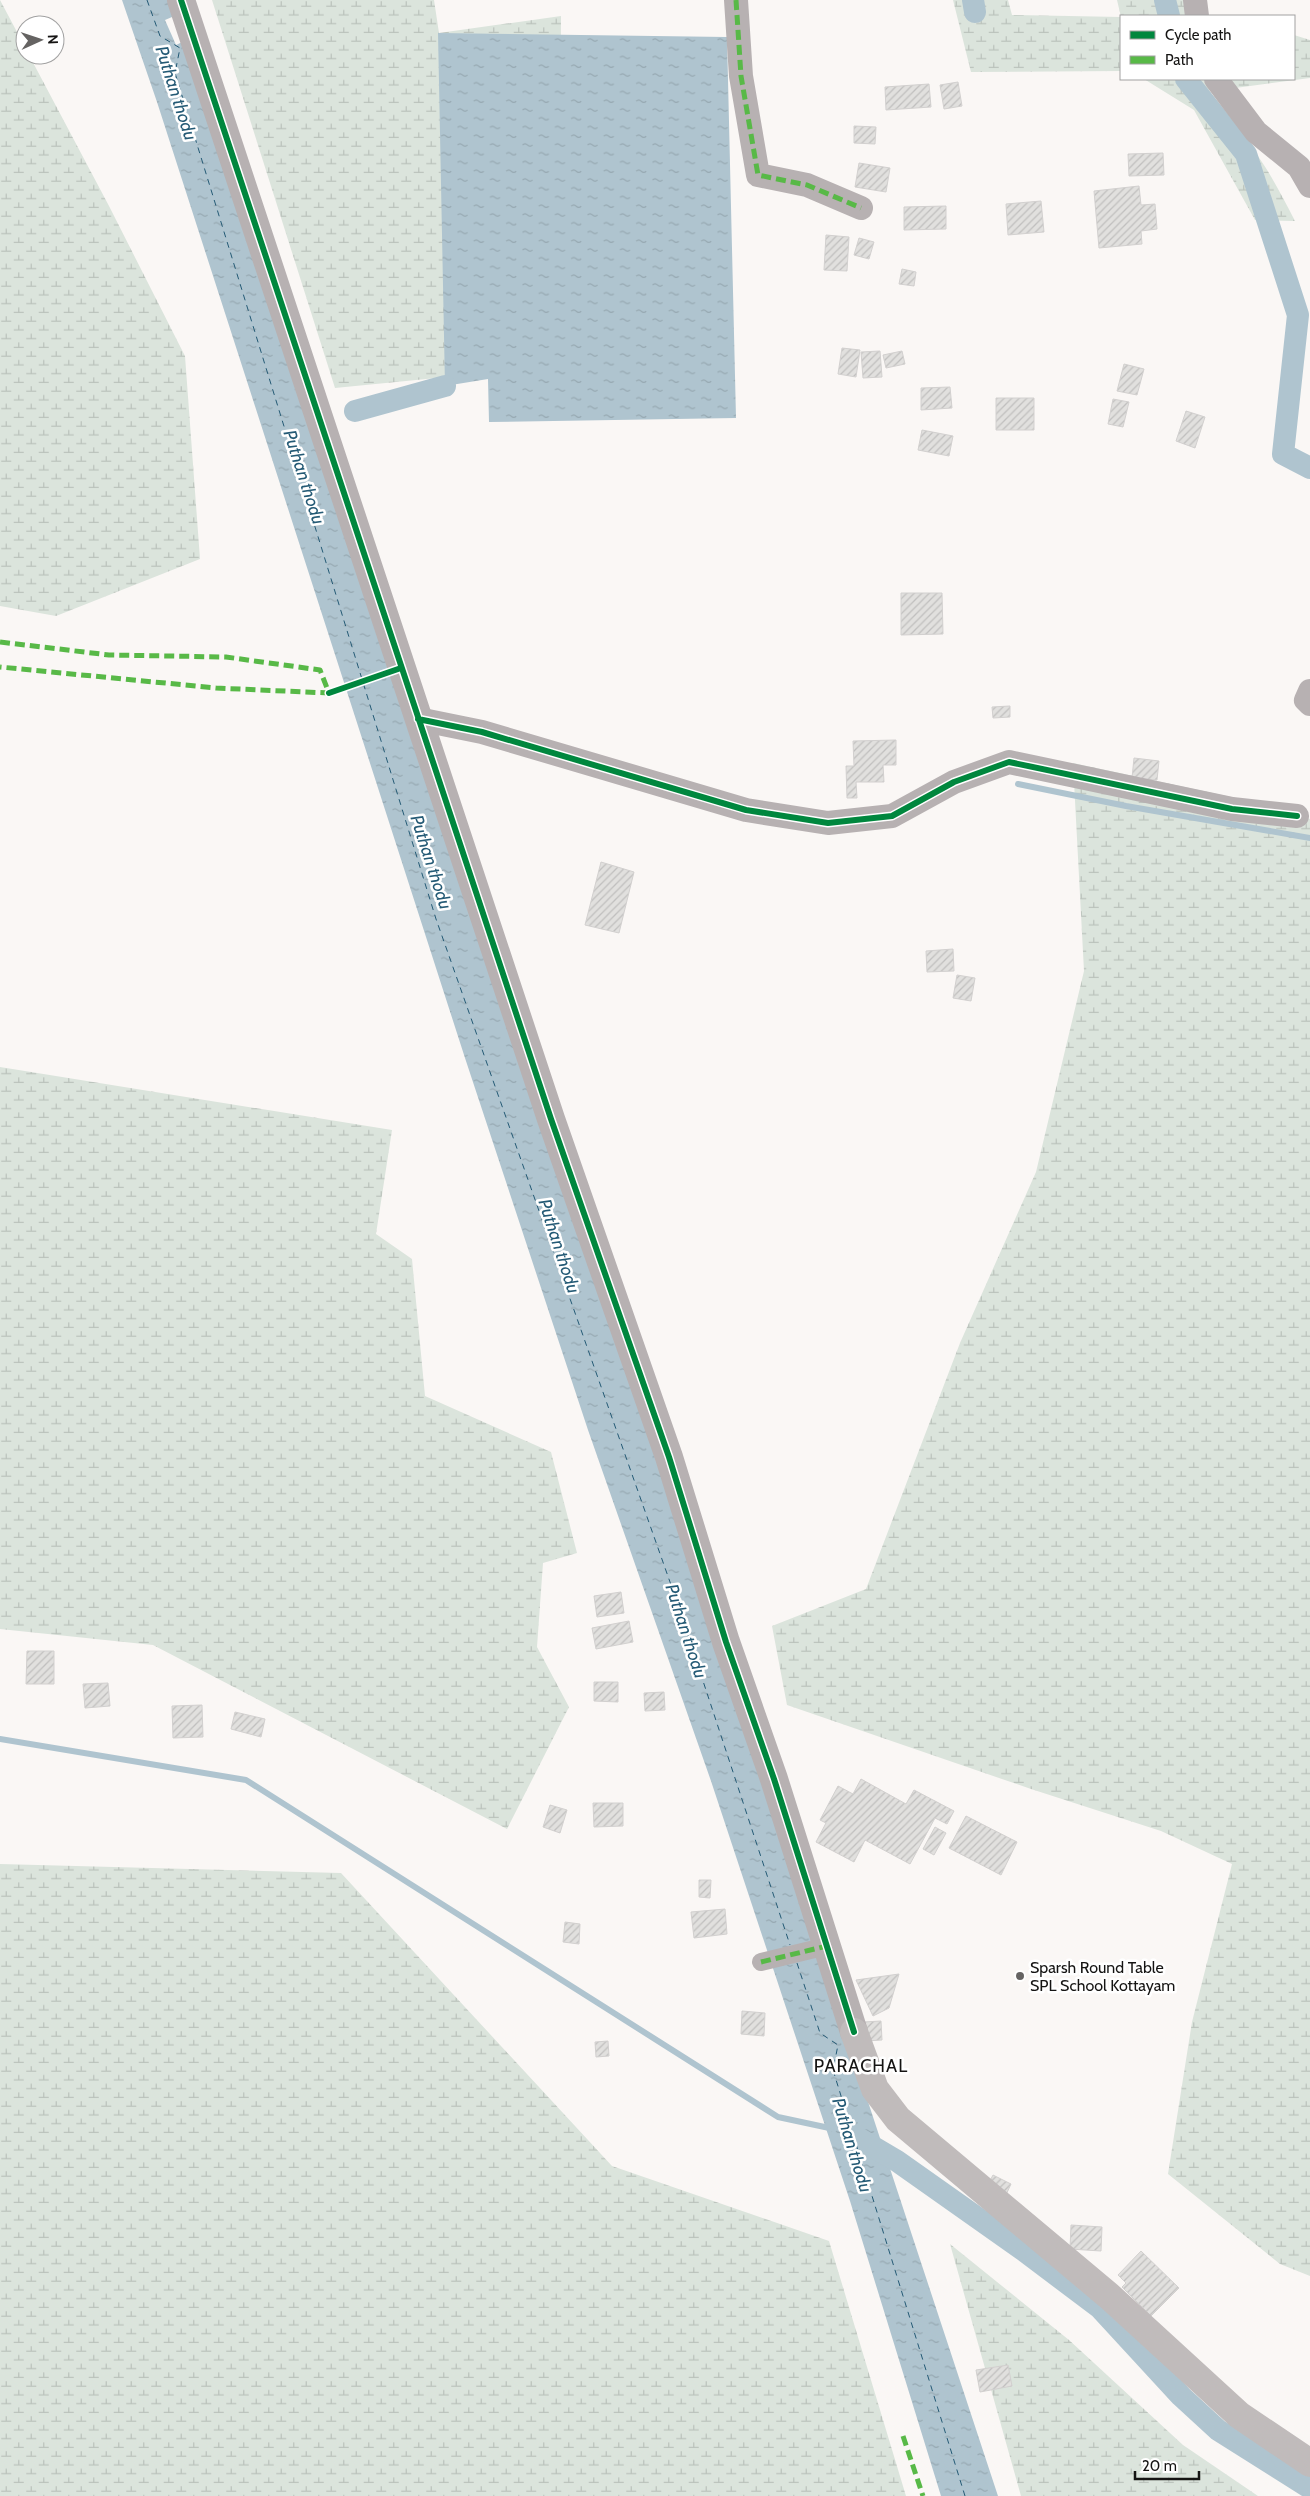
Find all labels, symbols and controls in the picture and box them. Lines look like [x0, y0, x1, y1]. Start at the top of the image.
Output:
north arrow [15, 15, 65, 65]
legend [1120, 15, 1295, 80]
text: Cycle path [1165, 26, 1231, 44]
text: N [44, 34, 62, 45]
water label: Puthan thodu [150, 43, 202, 143]
text: Path [1165, 51, 1194, 69]
water label: Puthan thodu [278, 427, 330, 527]
water label: Puthan thodu [405, 812, 457, 912]
water label: Puthan thodu [533, 1196, 585, 1296]
water label: Puthan thodu [660, 1581, 712, 1681]
place label: Sparsh Round Table SPL School Kottayam [1030, 1958, 1175, 1995]
marker: Sparsh Round Table SPL School Kottayam [1014, 1970, 1026, 1982]
district label: PARACHAL [814, 2055, 908, 2077]
water label: Puthan thodu [827, 2095, 877, 2195]
scale bar [1135, 2448, 1199, 2480]
text: 20 m [1142, 2457, 1177, 2475]

